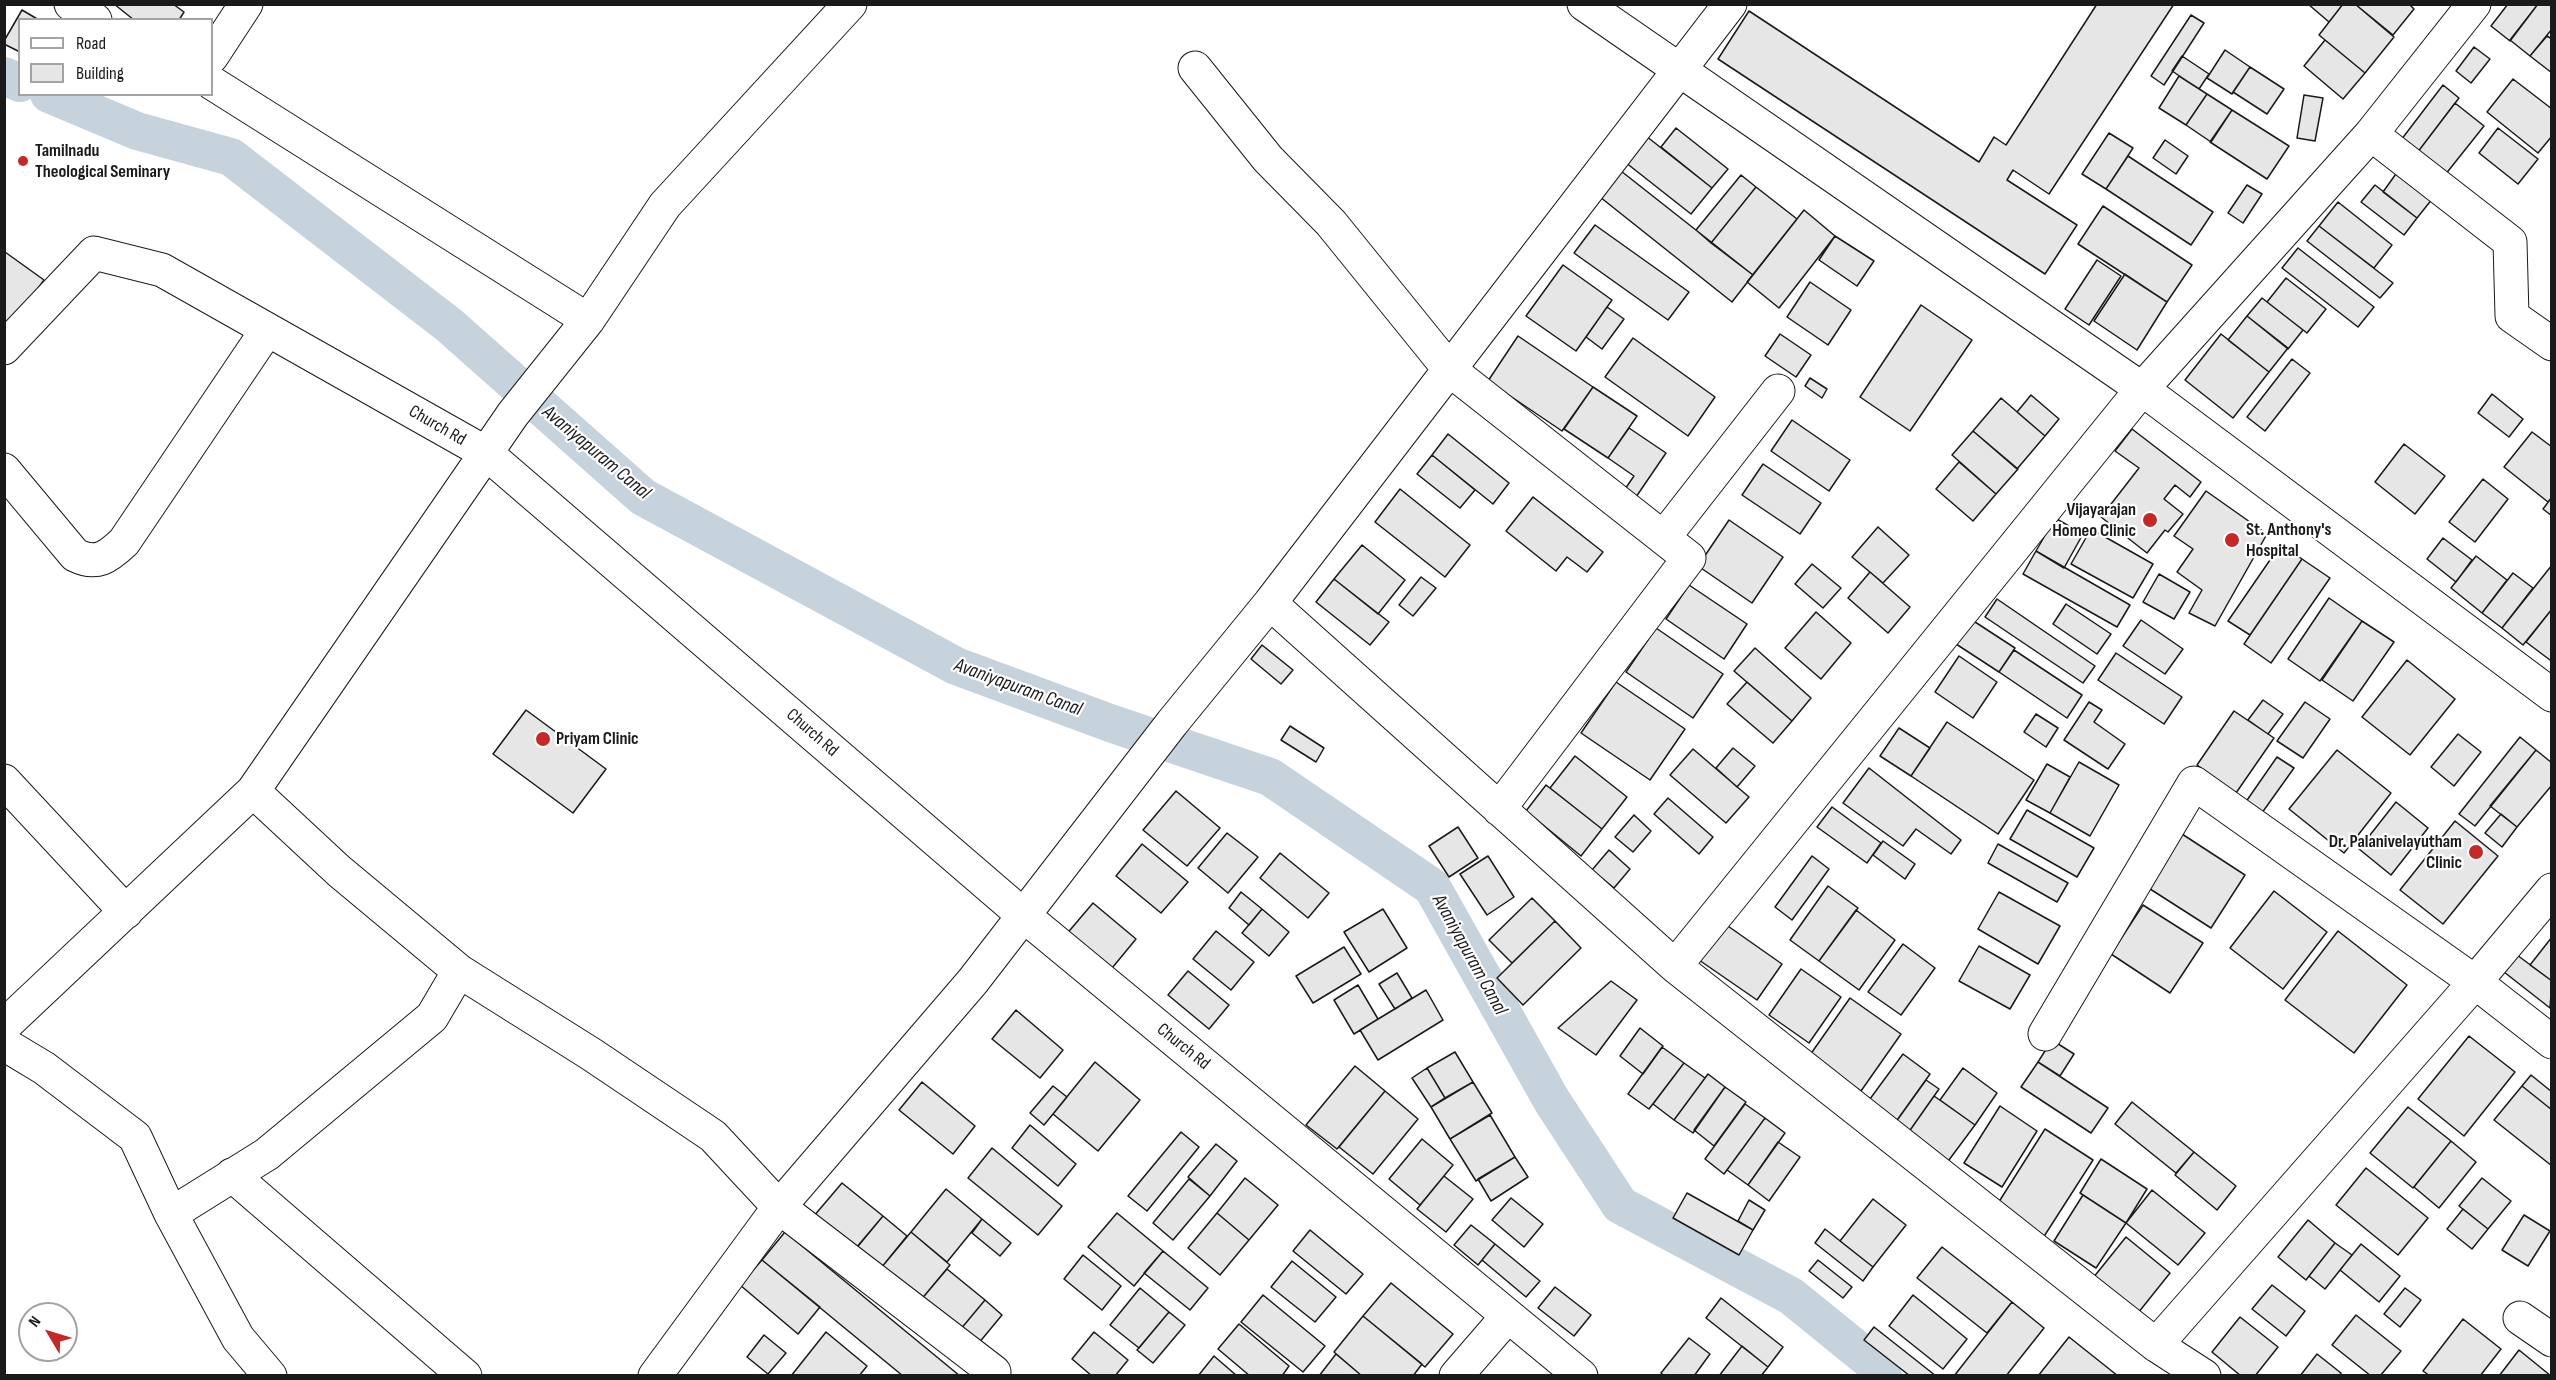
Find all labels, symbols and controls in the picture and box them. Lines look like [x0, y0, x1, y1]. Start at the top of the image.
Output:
legend [18, 18, 213, 96]
text: Road [76, 33, 106, 54]
text: Building [76, 63, 124, 84]
place label: Tamilnadu Theological Seminary [35, 140, 170, 182]
marker: Tamilnadu Theological Seminary [16, 154, 30, 168]
street label: Church Rd [405, 401, 469, 451]
water label: Avaniyapuram Canal [537, 401, 655, 505]
place label: Vijayarajan Homeo Clinic [2052, 499, 2136, 542]
marker: Vijayarajan Homeo Clinic [2141, 511, 2159, 529]
place label: St. Anthony's Hospital [2246, 519, 2331, 562]
marker: St. Anthony's Hospital [2223, 531, 2241, 549]
water label: Avaniyapuram Canal [951, 654, 1085, 722]
street label: Church Rd [781, 704, 843, 762]
place label: Priyam Clinic [556, 728, 639, 750]
marker: Priyam Clinic [534, 730, 552, 748]
place label: Dr. Palanivelayutham Clinic [2329, 831, 2462, 874]
marker: Dr. Palanivelayutham Clinic [2467, 843, 2485, 861]
water label: Avaniyapuram Canal [1426, 891, 1512, 1019]
street label: Church Rd [1152, 1019, 1214, 1075]
north arrow [18, 1302, 78, 1362]
text: N [25, 1313, 45, 1331]

